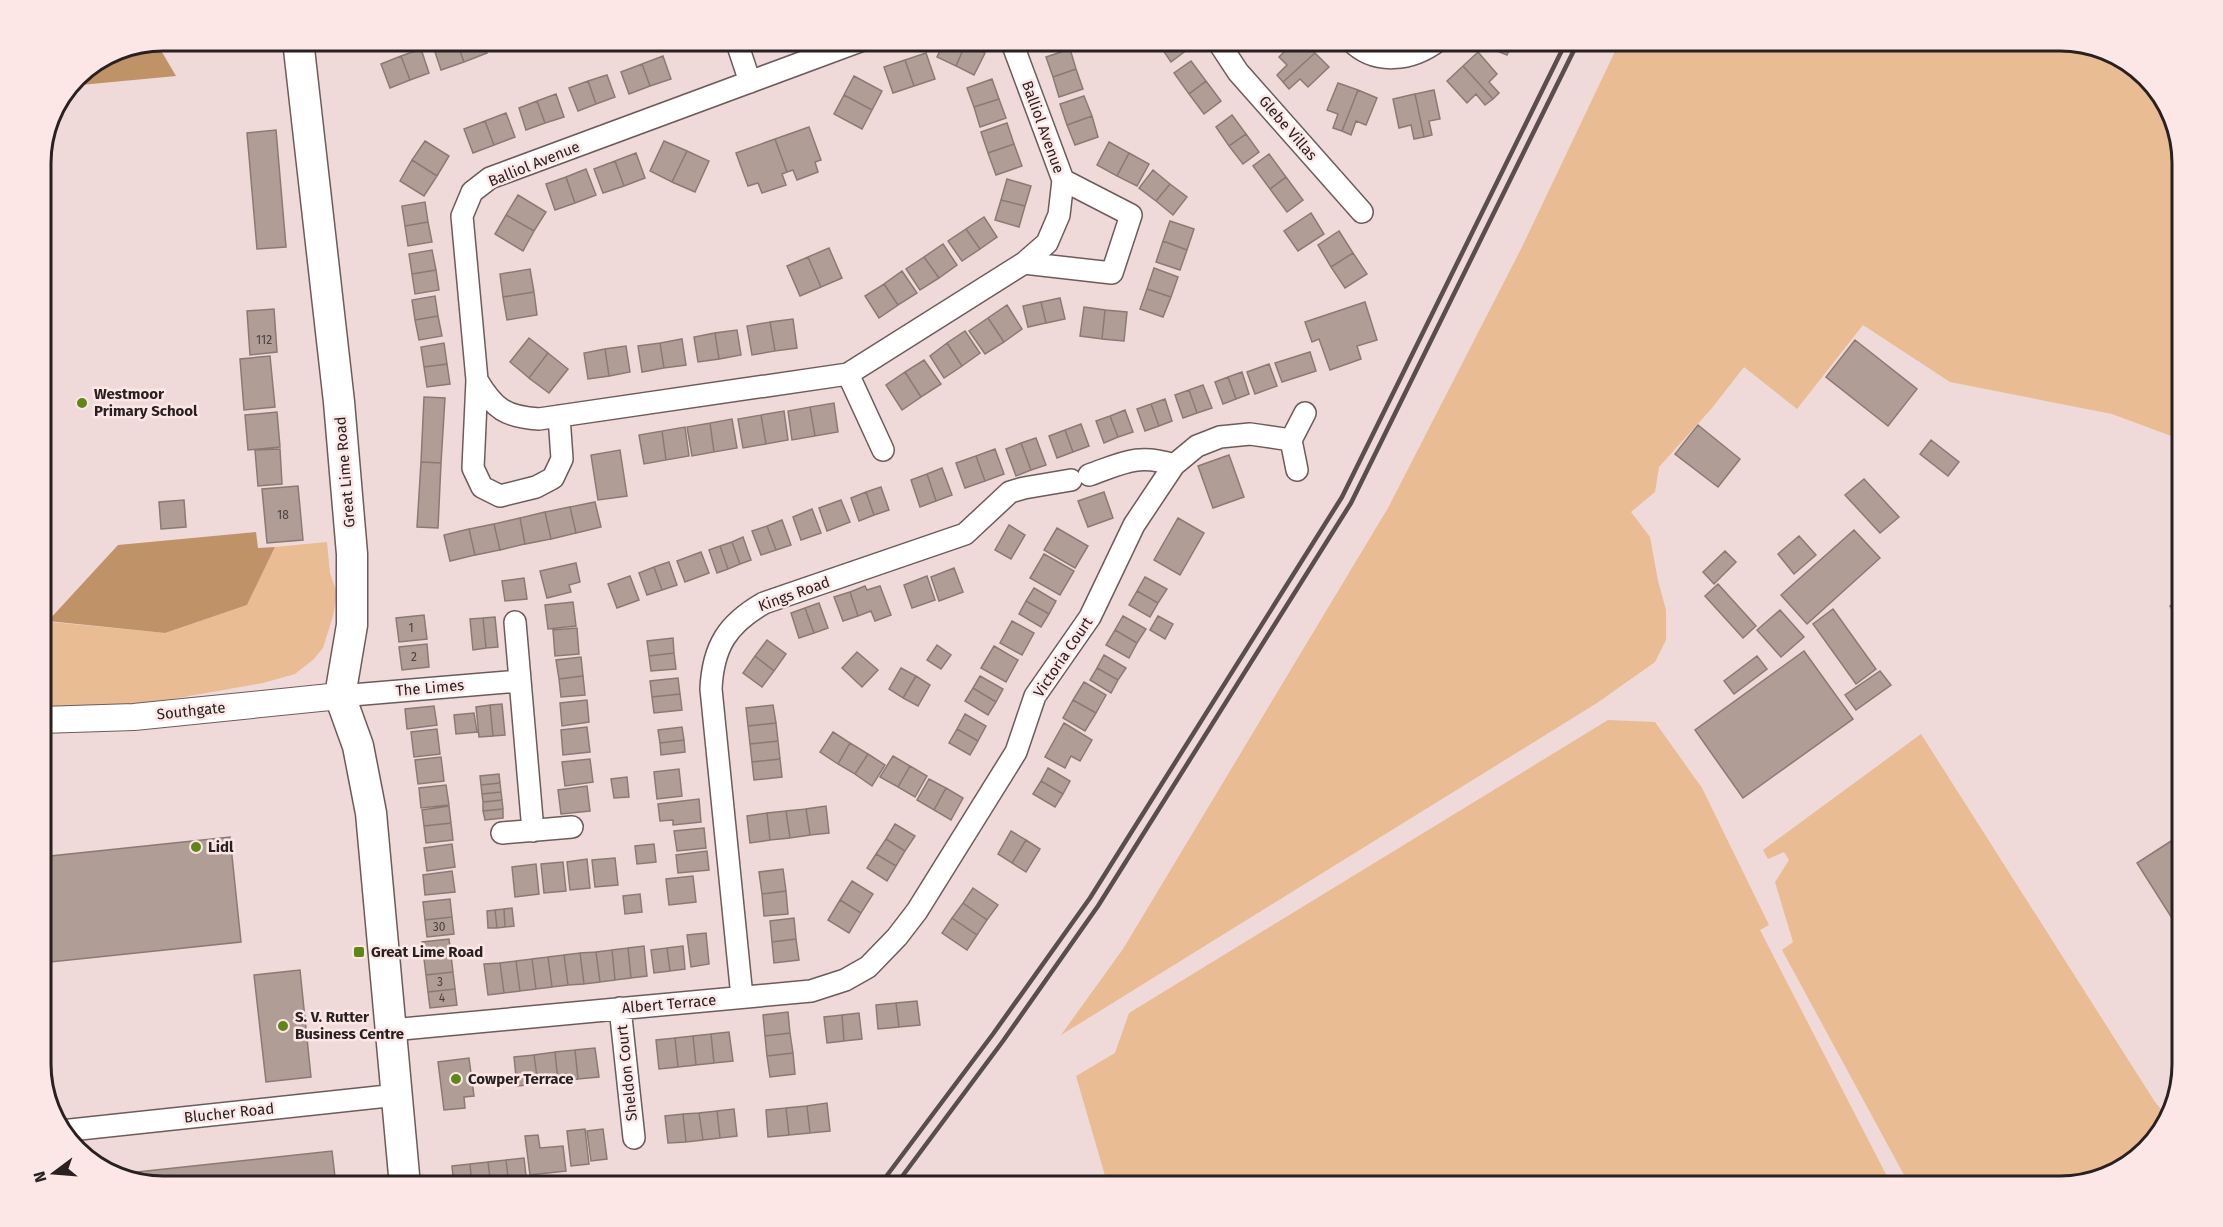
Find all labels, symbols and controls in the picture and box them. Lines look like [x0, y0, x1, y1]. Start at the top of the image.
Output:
street label: Balliol Avenue [1018, 78, 1068, 176]
street label: Glebe Villas [1255, 92, 1321, 164]
street label: Balliol Avenue [486, 137, 582, 191]
house number: 112 [256, 333, 272, 347]
place label: Westmoor Primary School [94, 385, 198, 420]
marker: Westmoor Primary School [75, 396, 89, 410]
street label: Great Lime Road [331, 416, 359, 528]
house number: 18 [277, 508, 289, 522]
street label: Kings Road [756, 573, 832, 615]
street label: Victoria Court [1030, 613, 1097, 700]
house number: 1 [408, 621, 414, 635]
house number: 2 [411, 650, 417, 664]
street label: The Limes [395, 676, 465, 700]
street label: Southgate [156, 698, 226, 724]
place label: Lidl [208, 838, 234, 856]
marker: Lidl [189, 840, 203, 854]
house number: 30 [433, 920, 446, 934]
place label: Great Lime Road [371, 943, 483, 961]
marker: Great Lime Road [352, 945, 366, 959]
house number: 3 [437, 975, 443, 989]
house number: 4 [439, 991, 446, 1005]
street label: Albert Terrace [621, 991, 717, 1017]
place label: S. V. Rutter Business Centre [295, 1008, 404, 1043]
marker: S. V. Rutter Business Centre [276, 1019, 290, 1033]
street label: Sheldon Court [613, 1023, 641, 1122]
place label: Cowper Terrace [468, 1070, 574, 1088]
marker: Cowper Terrace [449, 1072, 463, 1086]
street label: Blucher Road [183, 1099, 275, 1127]
north arrow [24, 1143, 84, 1203]
text: N [29, 1169, 51, 1185]

